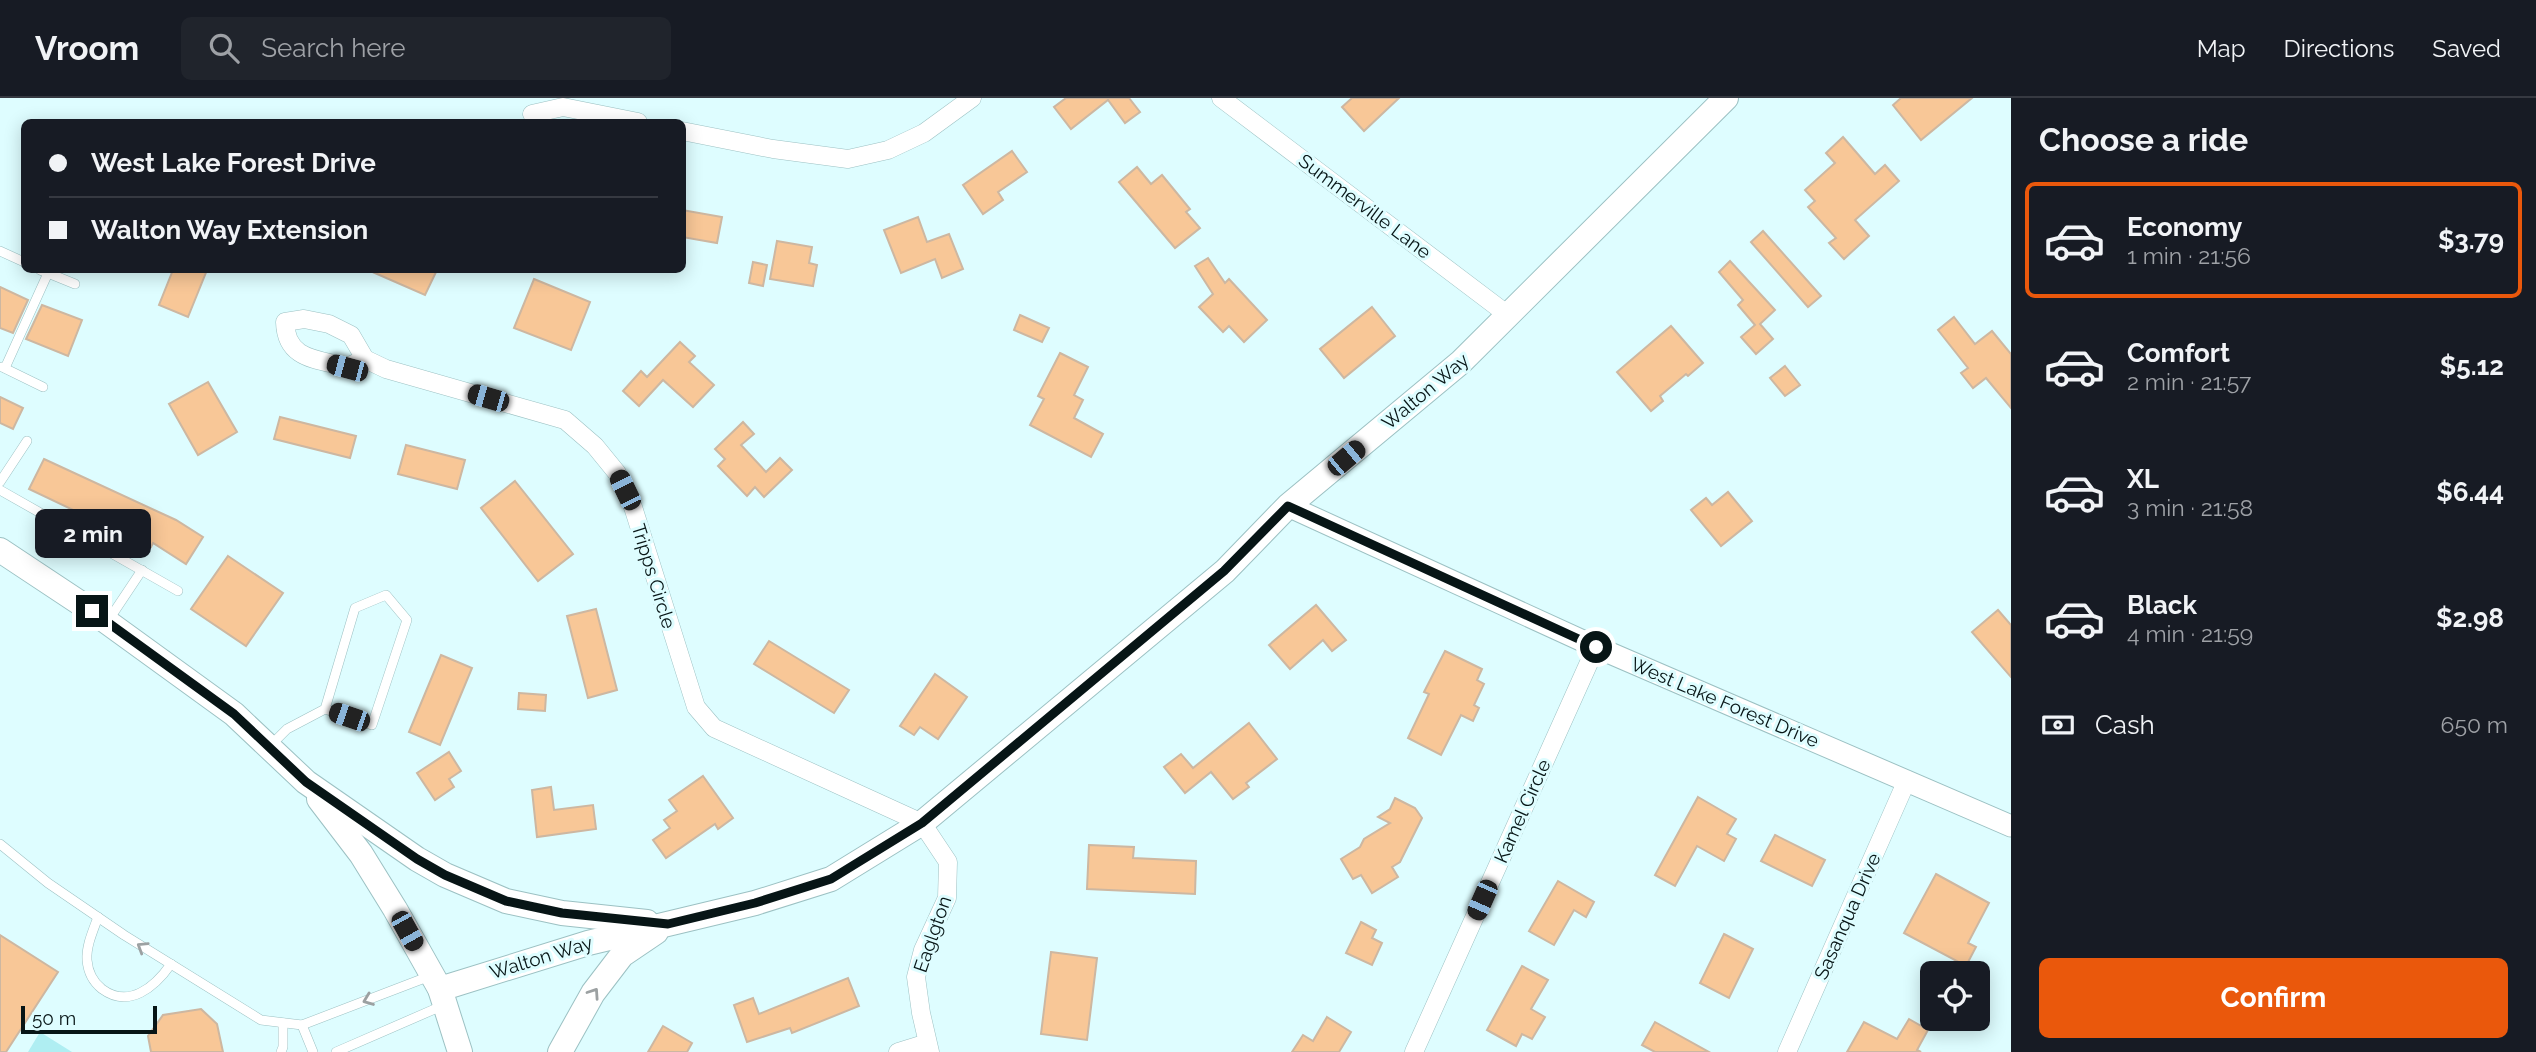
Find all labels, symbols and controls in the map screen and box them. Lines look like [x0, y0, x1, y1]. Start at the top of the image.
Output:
search box [181, 17, 671, 80]
text: Vroom [35, 29, 139, 68]
icon: search [205, 29, 243, 67]
text: Search here [261, 33, 406, 63]
text: Map [2197, 34, 2246, 63]
text: Directions [2284, 34, 2394, 63]
text: Saved [2432, 34, 2501, 63]
text: Choose a ride [2039, 121, 2248, 158]
text: West Lake Forest Drive [91, 148, 376, 178]
street label: Summerville Lane [1295, 149, 1435, 263]
icon: car [2043, 209, 2106, 272]
text: Economy [2127, 212, 2242, 242]
text: Walton Way Extension [91, 215, 368, 245]
text: $3.79 [2438, 225, 2504, 255]
text: 1 min · 21:56 [2127, 242, 2251, 269]
icon: car [2043, 335, 2106, 398]
text: Comfort [2127, 338, 2230, 368]
street label: Walton Way [1377, 348, 1473, 434]
text: $5.12 [2440, 351, 2504, 381]
car [324, 352, 371, 384]
text: 2 min · 21:57 [2127, 368, 2251, 395]
car [465, 382, 512, 414]
car [1324, 436, 1369, 480]
icon: car [2043, 461, 2106, 524]
text: XL [2127, 464, 2159, 494]
car [607, 467, 644, 513]
text: $6.44 [2436, 477, 2504, 507]
text: 3 min · 21:58 [2127, 494, 2253, 521]
callout: 2 min [34, 510, 150, 559]
text: 2 min [63, 520, 123, 547]
street label: Tripps Circle [628, 521, 680, 631]
icon: car [2043, 587, 2106, 650]
text: Black [2127, 590, 2197, 620]
route end [76, 595, 108, 627]
text: $2.98 [2436, 603, 2504, 633]
text: 4 min · 21:59 [2127, 620, 2253, 647]
route start [1580, 631, 1612, 663]
street label: West Lake Forest Drive [1628, 652, 1822, 752]
car [326, 700, 373, 734]
icon: cash [2039, 706, 2077, 744]
text: Cash [2095, 710, 2155, 740]
text: 650 m [2441, 711, 2508, 738]
street label: Kamel Circle [1489, 756, 1555, 866]
street label: Sasanqua Drive [1809, 849, 1885, 983]
car [1464, 877, 1501, 923]
street label: Eaglgton [909, 893, 955, 975]
car [388, 908, 427, 954]
street label: Walton Way [487, 931, 595, 983]
one-way arrow [137, 942, 150, 955]
button: Confirm [2039, 958, 2508, 1038]
map controls [1920, 961, 1990, 1031]
button: locate [1920, 961, 1990, 1031]
one-way arrow [585, 988, 598, 1001]
one-way arrow [363, 991, 375, 1005]
scale bar [21, 1003, 158, 1035]
text: 50 m [32, 1007, 76, 1029]

